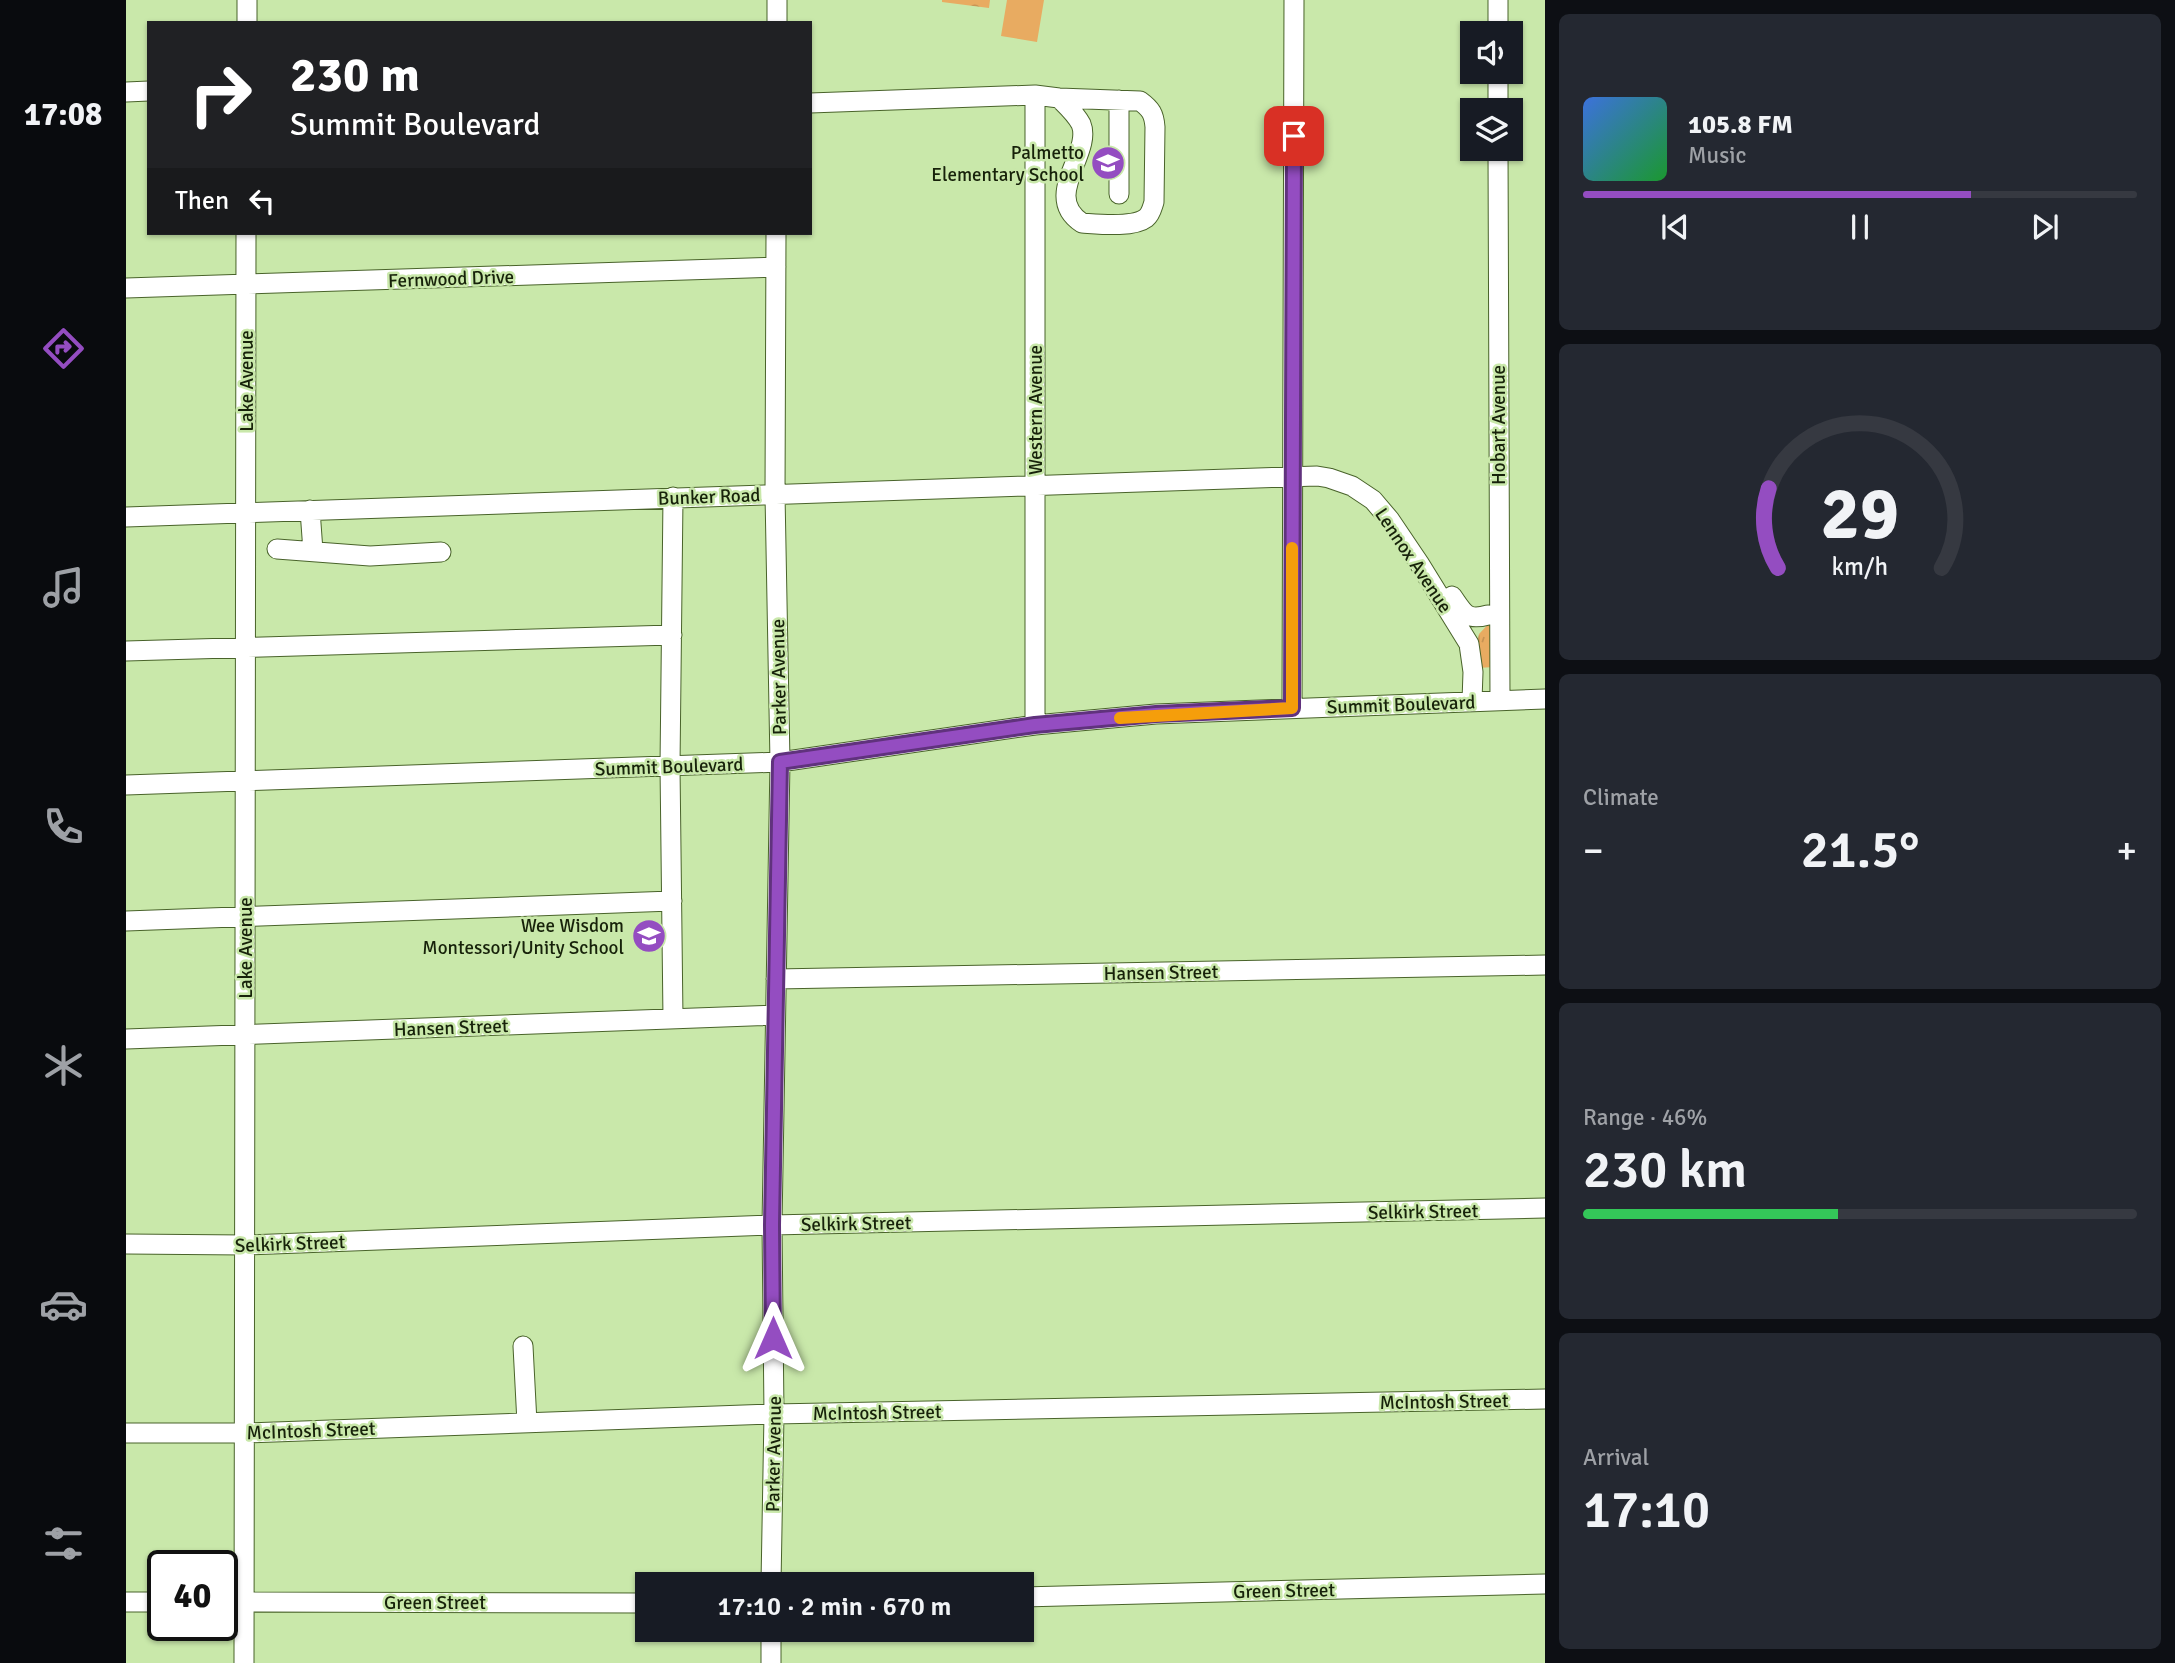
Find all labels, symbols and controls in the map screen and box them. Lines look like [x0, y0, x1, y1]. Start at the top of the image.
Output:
map controls [1460, 21, 1523, 161]
button: sound [1460, 21, 1523, 84]
text: 230 m [290, 45, 420, 105]
icon: right [175, 49, 266, 140]
text: 17:08 [24, 95, 102, 134]
button: layers [1460, 98, 1523, 161]
text: Summit Boulevard [290, 105, 540, 144]
pin [1264, 106, 1324, 166]
text: 105.8 FM [1688, 109, 1793, 141]
icon: arrive [1275, 117, 1313, 155]
place label: Palmetto Elementary School [931, 141, 1084, 187]
text: Music [1688, 141, 1746, 170]
school or university icon: Palmetto Elementary School [1089, 144, 1127, 182]
icon: left [243, 182, 281, 220]
text: Then [175, 185, 229, 217]
icon: previous [1656, 208, 1694, 246]
icon: pause [1841, 208, 1879, 246]
icon: next [2026, 208, 2064, 246]
street label: Fernwood Drive [388, 265, 514, 293]
icon: directions [39, 324, 88, 373]
street label: Lake Avenue [235, 330, 259, 432]
street label: Western Avenue [1024, 345, 1048, 475]
street label: Hobart Avenue [1487, 365, 1511, 485]
text: 29 [1821, 470, 1899, 559]
street label: Bunker Road [657, 483, 761, 511]
street label: Lennox Avenue [1369, 503, 1457, 618]
text: km/h [1832, 550, 1888, 581]
icon: music [39, 563, 88, 612]
street label: Parker Avenue [766, 619, 792, 735]
street label: Summit Boulevard [1326, 690, 1476, 720]
street label: Summit Boulevard [594, 752, 744, 782]
text: Climate [1583, 783, 1659, 812]
icon: phone [39, 802, 88, 851]
text: 21.5° [1801, 818, 1919, 882]
text: − [1583, 827, 1604, 874]
text: + [2116, 827, 2137, 874]
street label: Lake Avenue [234, 897, 258, 999]
place label: Wee Wisdom Montessori/Unity School [422, 914, 624, 960]
school or university icon: Wee Wisdom Montessori/Unity School [630, 917, 668, 955]
street label: Hansen Street [1103, 960, 1219, 986]
street label: Hansen Street [393, 1014, 509, 1042]
icon: climate [39, 1041, 88, 1090]
text: Range · 46% [1583, 1103, 1707, 1132]
text: 230 km [1583, 1138, 1747, 1202]
street label: Selkirk Street [1368, 1199, 1479, 1225]
street label: Selkirk Street [801, 1211, 912, 1237]
street label: Selkirk Street [234, 1230, 346, 1258]
icon: car [39, 1280, 88, 1329]
position arrow [736, 1301, 810, 1375]
street label: McIntosh Street [1379, 1389, 1509, 1415]
street label: Parker Avenue [761, 1396, 787, 1512]
street label: McIntosh Street [812, 1400, 942, 1426]
street label: McIntosh Street [246, 1417, 376, 1445]
text: Arrival [1583, 1443, 1649, 1472]
text: 17:10 [1583, 1478, 1710, 1542]
icon: filters [39, 1519, 88, 1568]
speed limit sign: 40 [147, 1550, 238, 1641]
street label: Green Street [1233, 1578, 1336, 1604]
street label: Green Street [384, 1591, 486, 1615]
text: 17:10 · 2 min · 670 m [718, 1591, 951, 1623]

